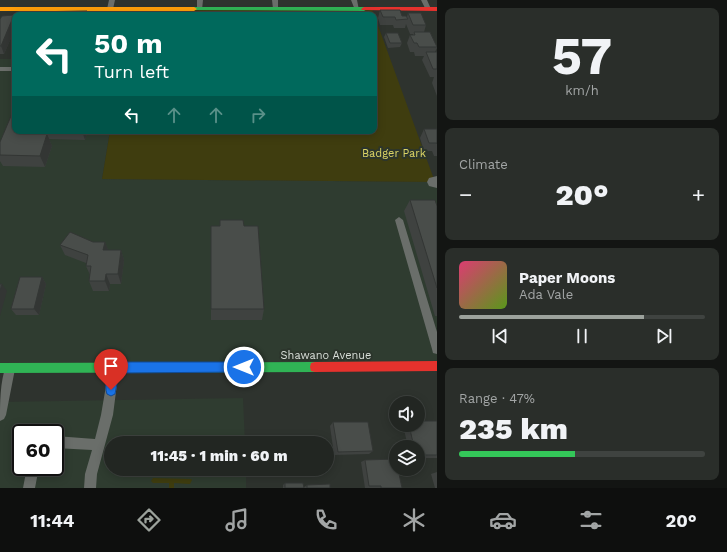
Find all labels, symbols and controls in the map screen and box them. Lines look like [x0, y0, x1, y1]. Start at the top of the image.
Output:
text: 57 [552, 26, 612, 87]
text: 50 m [94, 27, 163, 60]
icon: left [28, 28, 80, 80]
text: Turn left [94, 61, 169, 82]
text: km/h [565, 83, 599, 98]
icon: left [121, 104, 143, 126]
icon: ahead [163, 104, 185, 126]
icon: ahead [205, 104, 227, 126]
icon: right [247, 104, 269, 126]
park label: Badger Park [362, 147, 426, 160]
text: Climate [459, 157, 508, 172]
text: 20° [556, 177, 608, 212]
text: − [459, 182, 472, 207]
text: + [692, 182, 705, 207]
text: Paper Moons [519, 269, 615, 287]
text: Ada Vale [519, 287, 573, 302]
icon: previous [489, 325, 511, 347]
icon: pause [571, 325, 593, 347]
icon: next [653, 325, 675, 347]
position arrow [223, 346, 265, 388]
pin [94, 349, 128, 390]
street label: Shawano Avenue [281, 349, 371, 362]
icon: arrive [100, 355, 122, 377]
text: Range · 47% [459, 391, 535, 406]
map controls [389, 396, 425, 476]
button: sound [389, 396, 425, 432]
text: 235 km [459, 411, 568, 446]
speed limit sign: 60 [12, 424, 64, 476]
button: layers [389, 440, 425, 476]
text: 11:45 · 1 min · 60 m [151, 447, 287, 465]
icon: directions [135, 506, 163, 534]
icon: music [223, 506, 251, 534]
icon: phone [312, 506, 340, 534]
icon: climate [400, 506, 428, 534]
icon: car [489, 506, 517, 534]
icon: filters [577, 506, 605, 534]
text: 11:44 [30, 510, 74, 531]
text: 20° [666, 510, 697, 531]

